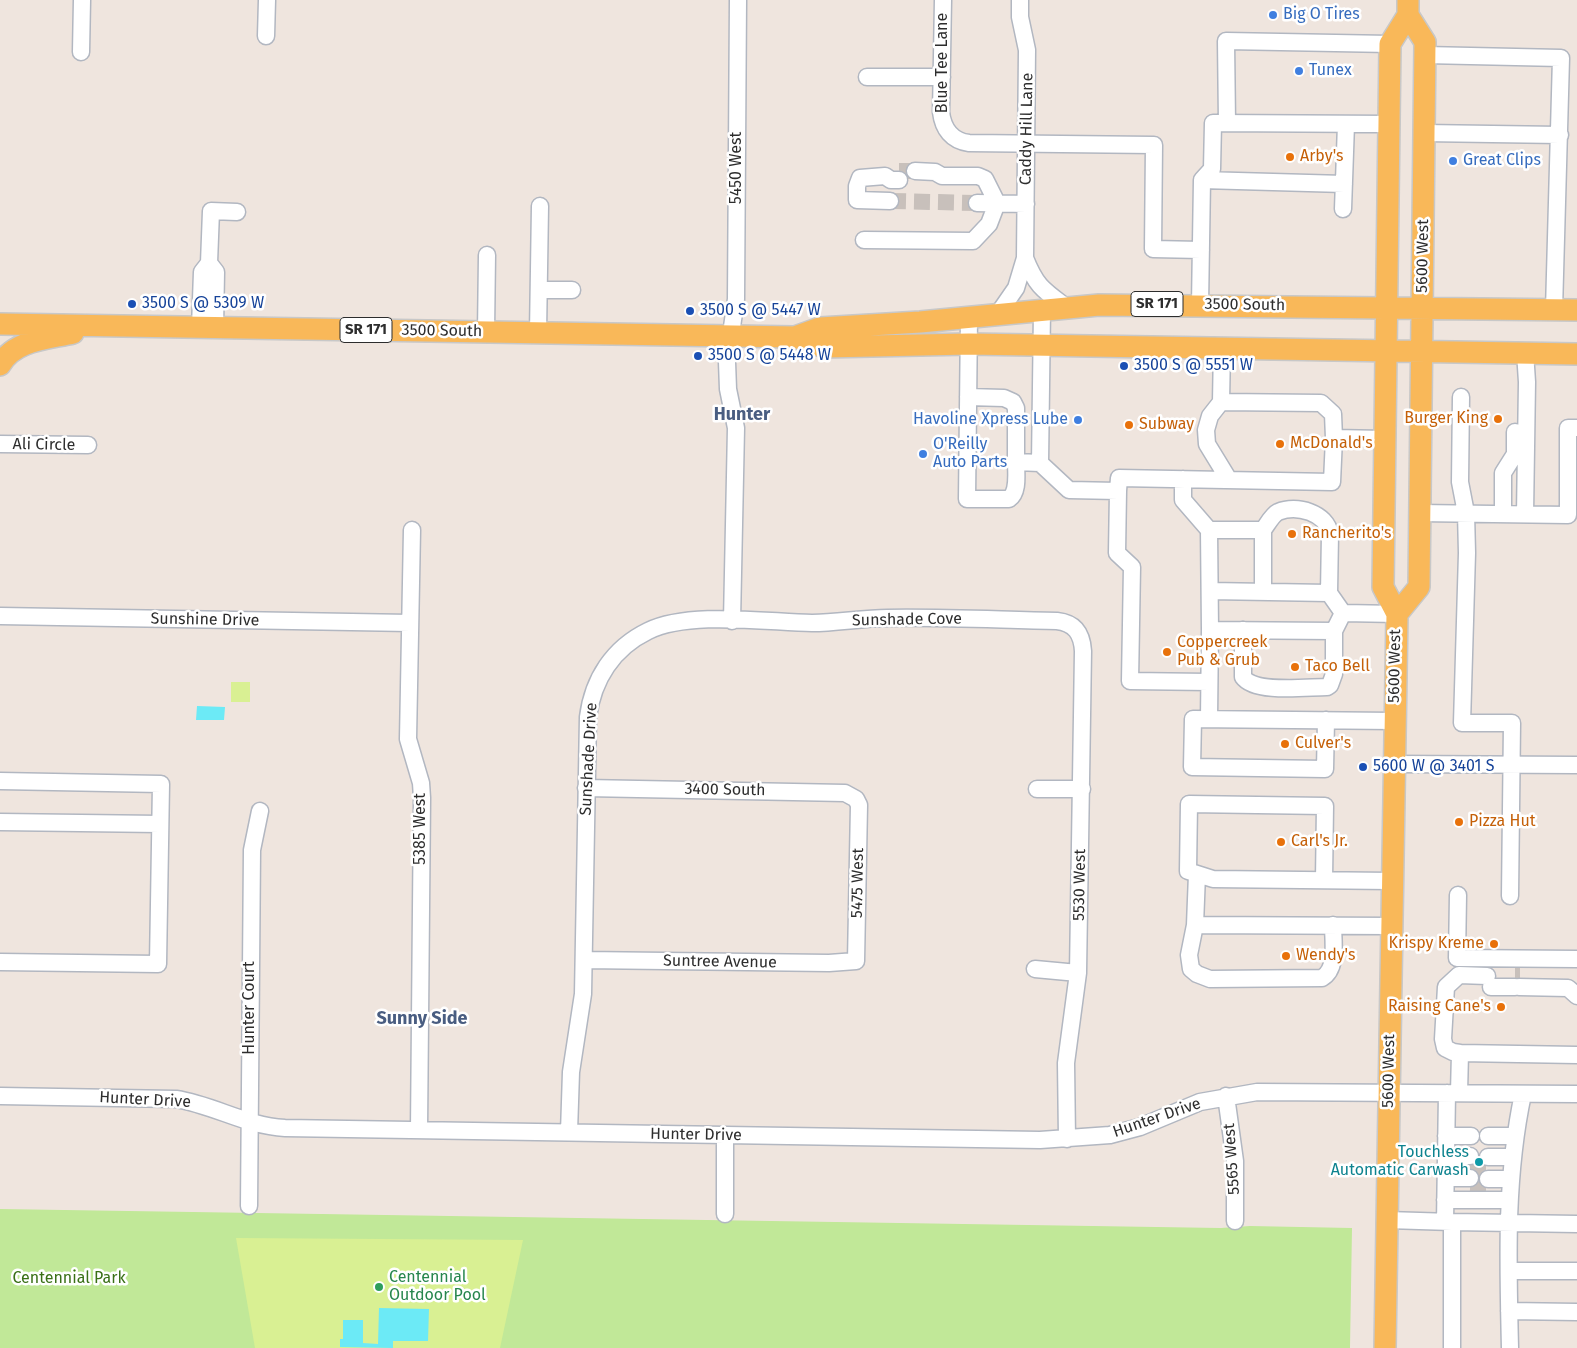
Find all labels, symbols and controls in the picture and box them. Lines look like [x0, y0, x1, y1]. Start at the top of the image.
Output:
place label: Big O Tires [1283, 5, 1360, 25]
marker: Big O Tires [1267, 9, 1279, 21]
street label: Blue Tee Lane [933, 13, 953, 113]
place label: Tunex [1309, 61, 1352, 81]
marker: Tunex [1293, 65, 1305, 77]
street label: Caddy Hill Lane [1016, 73, 1038, 185]
street label: 5450 West [727, 132, 747, 204]
place label: Arby's [1300, 147, 1343, 167]
marker: Arby's [1284, 151, 1296, 163]
place label: Great Clips [1463, 151, 1541, 171]
marker: Great Clips [1447, 155, 1459, 167]
street label: 5600 West [1413, 219, 1433, 293]
road number: SR 171 [1131, 292, 1183, 316]
place label: 3500 S @ 5309 W [142, 294, 264, 314]
street label: 3500 South [1205, 295, 1285, 315]
marker: 3500 S @ 5309 W [126, 298, 138, 310]
place label: 3500 S @ 5447 W [700, 301, 821, 321]
marker: 3500 S @ 5447 W [684, 305, 696, 317]
road number: SR 171 [340, 318, 392, 342]
street label: 3500 South [402, 321, 482, 341]
place label: 3500 S @ 5448 W [708, 346, 831, 366]
marker: 3500 S @ 5448 W [692, 350, 704, 362]
place label: 3500 S @ 5551 W [1134, 356, 1253, 376]
marker: 3500 S @ 5551 W [1118, 360, 1130, 372]
district label: Hunter [714, 404, 770, 426]
place label: Burger King [1404, 409, 1488, 429]
place label: Havoline Xpress Lube [913, 410, 1068, 430]
marker: Burger King [1492, 413, 1504, 425]
marker: Havoline Xpress Lube [1072, 414, 1084, 426]
place label: Subway [1139, 415, 1194, 435]
marker: Subway [1123, 419, 1135, 431]
place label: McDonald's [1290, 434, 1373, 454]
street label: Ali Circle [12, 435, 76, 455]
place label: O'Reilly Auto Parts [933, 435, 1007, 473]
marker: McDonald's [1274, 438, 1286, 450]
marker: O'Reilly Auto Parts [917, 448, 929, 460]
place label: Rancherito's [1302, 524, 1392, 544]
marker: Rancherito's [1286, 528, 1298, 540]
street label: Sunshine Drive [151, 609, 259, 631]
street label: Sunshade Cove [852, 609, 962, 631]
street label: 5600 West [1385, 629, 1405, 703]
place label: Coppercreek Pub & Grub [1177, 633, 1267, 671]
marker: Coppercreek Pub & Grub [1161, 646, 1173, 658]
place label: Taco Bell [1305, 657, 1370, 677]
marker: Taco Bell [1289, 661, 1301, 673]
street label: Sunshade Drive [576, 702, 602, 816]
place label: Culver's [1295, 734, 1351, 754]
marker: Culver's [1279, 738, 1291, 750]
place label: 5600 W @ 3401 S [1373, 757, 1494, 777]
marker: 5600 W @ 3401 S [1357, 761, 1369, 773]
street label: 3400 South [684, 780, 766, 800]
street label: 5385 West [411, 793, 431, 865]
place label: Pizza Hut [1469, 812, 1535, 832]
marker: Pizza Hut [1453, 816, 1465, 828]
place label: Carl's Jr. [1291, 832, 1348, 852]
marker: Carl's Jr. [1275, 836, 1287, 848]
street label: 5475 West [848, 848, 868, 918]
street label: 5530 West [1070, 849, 1090, 921]
place label: Krispy Kreme [1389, 934, 1484, 954]
marker: Krispy Kreme [1488, 938, 1500, 950]
place label: Wendy's [1296, 946, 1355, 966]
marker: Wendy's [1280, 950, 1292, 962]
street label: Suntree Avenue [663, 951, 777, 973]
street label: Hunter Court [240, 961, 260, 1055]
place label: Raising Cane's [1388, 997, 1491, 1017]
marker: Raising Cane's [1495, 1001, 1507, 1013]
district label: Sunny Side [377, 1008, 467, 1030]
street label: 5600 West [1379, 1034, 1399, 1108]
street label: Hunter Drive [99, 1088, 191, 1112]
street label: Hunter Drive [1110, 1094, 1204, 1142]
street label: 5565 West [1220, 1123, 1244, 1195]
street label: Hunter Drive [650, 1125, 742, 1145]
place label: Touchless Automatic Carwash [1331, 1143, 1469, 1181]
marker: Touchless Automatic Carwash [1473, 1156, 1485, 1168]
place label: Centennial Outdoor Pool [389, 1268, 486, 1306]
park label: Centennial Park [12, 1269, 126, 1289]
marker: Centennial Outdoor Pool [373, 1281, 385, 1293]

